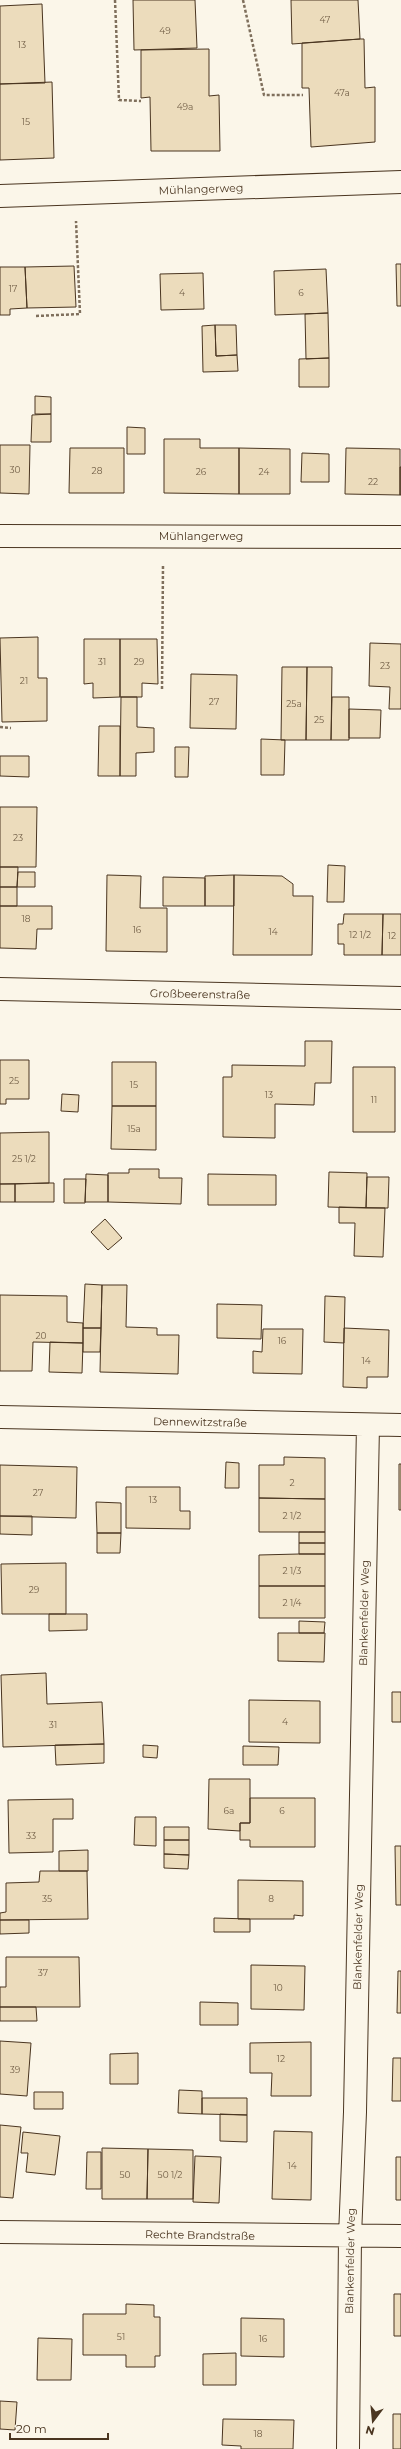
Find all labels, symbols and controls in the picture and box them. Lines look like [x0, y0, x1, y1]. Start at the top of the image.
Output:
house number: 47 [320, 14, 330, 25]
house number: 49 [159, 25, 171, 36]
house number: 13 [18, 39, 26, 50]
house number: 47a [334, 87, 350, 98]
house number: 49a [177, 101, 193, 112]
house number: 15 [22, 116, 30, 127]
street label: Mühlangerweg [158, 181, 244, 197]
house number: 17 [9, 283, 17, 294]
house number: 4 [179, 287, 185, 298]
house number: 6 [298, 287, 304, 298]
house number: 30 [9, 464, 21, 475]
house number: 28 [92, 465, 103, 476]
house number: 26 [196, 466, 207, 477]
house number: 24 [259, 466, 269, 477]
house number: 22 [368, 476, 378, 487]
street label: Mühlangerweg [159, 529, 243, 543]
house number: 31 [98, 656, 106, 667]
house number: 29 [134, 656, 145, 667]
house number: 23 [380, 660, 390, 671]
house number: 21 [20, 675, 28, 686]
house number: 27 [209, 696, 219, 707]
house number: 25a [286, 698, 302, 709]
house number: 25 [314, 714, 324, 725]
house number: 23 [13, 832, 23, 843]
house number: 18 [22, 913, 31, 924]
house number: 16 [133, 924, 142, 935]
house number: 14 [268, 926, 278, 937]
house number: 12 1/2 [349, 929, 371, 940]
house number: 12 [388, 930, 396, 941]
street label: Großbeerenstraße [150, 986, 251, 1002]
house number: 25 [9, 1075, 19, 1086]
house number: 15 [130, 1079, 138, 1090]
house number: 13 [265, 1089, 273, 1100]
house number: 11 [371, 1094, 377, 1105]
house number: 15a [127, 1123, 141, 1134]
house number: 25 1/2 [12, 1153, 36, 1164]
house number: 20 [35, 1330, 47, 1341]
house number: 16 [278, 1335, 287, 1346]
house number: 14 [361, 1355, 371, 1366]
street label: Dennewitzstraße [153, 1414, 247, 1430]
house number: 2 [289, 1477, 295, 1488]
house number: 27 [33, 1487, 43, 1498]
house number: 13 [149, 1494, 157, 1505]
house number: 2 1/2 [283, 1510, 301, 1521]
street label: Blankenfelder Weg [356, 1560, 372, 1666]
house number: 2 1/3 [283, 1565, 301, 1576]
house number: 29 [29, 1584, 40, 1595]
house number: 2 1/4 [282, 1597, 302, 1608]
house number: 4 [282, 1716, 288, 1727]
house number: 31 [49, 1719, 57, 1730]
house number: 6a [224, 1805, 234, 1816]
house number: 6 [279, 1805, 285, 1816]
house number: 33 [26, 1830, 36, 1841]
street label: Blankenfelder Weg [350, 1884, 366, 1990]
house number: 35 [42, 1893, 52, 1904]
house number: 8 [268, 1893, 274, 1904]
house number: 37 [38, 1967, 48, 1978]
house number: 10 [273, 1982, 283, 1993]
house number: 12 [277, 2053, 285, 2064]
house number: 39 [10, 2064, 21, 2075]
house number: 14 [287, 2160, 297, 2171]
house number: 50 [119, 2169, 131, 2180]
house number: 50 1/2 [158, 2169, 182, 2180]
street label: Blankenfelder Weg [342, 2208, 358, 2314]
street label: Rechte Brandstraße [145, 2227, 255, 2243]
house number: 51 [117, 2331, 125, 2342]
house number: 16 [259, 2333, 268, 2344]
north arrow [353, 2401, 393, 2441]
scale bar [10, 2415, 108, 2441]
text: 20 m [16, 2421, 47, 2436]
text: N [364, 2423, 376, 2439]
house number: 18 [254, 2428, 263, 2439]

